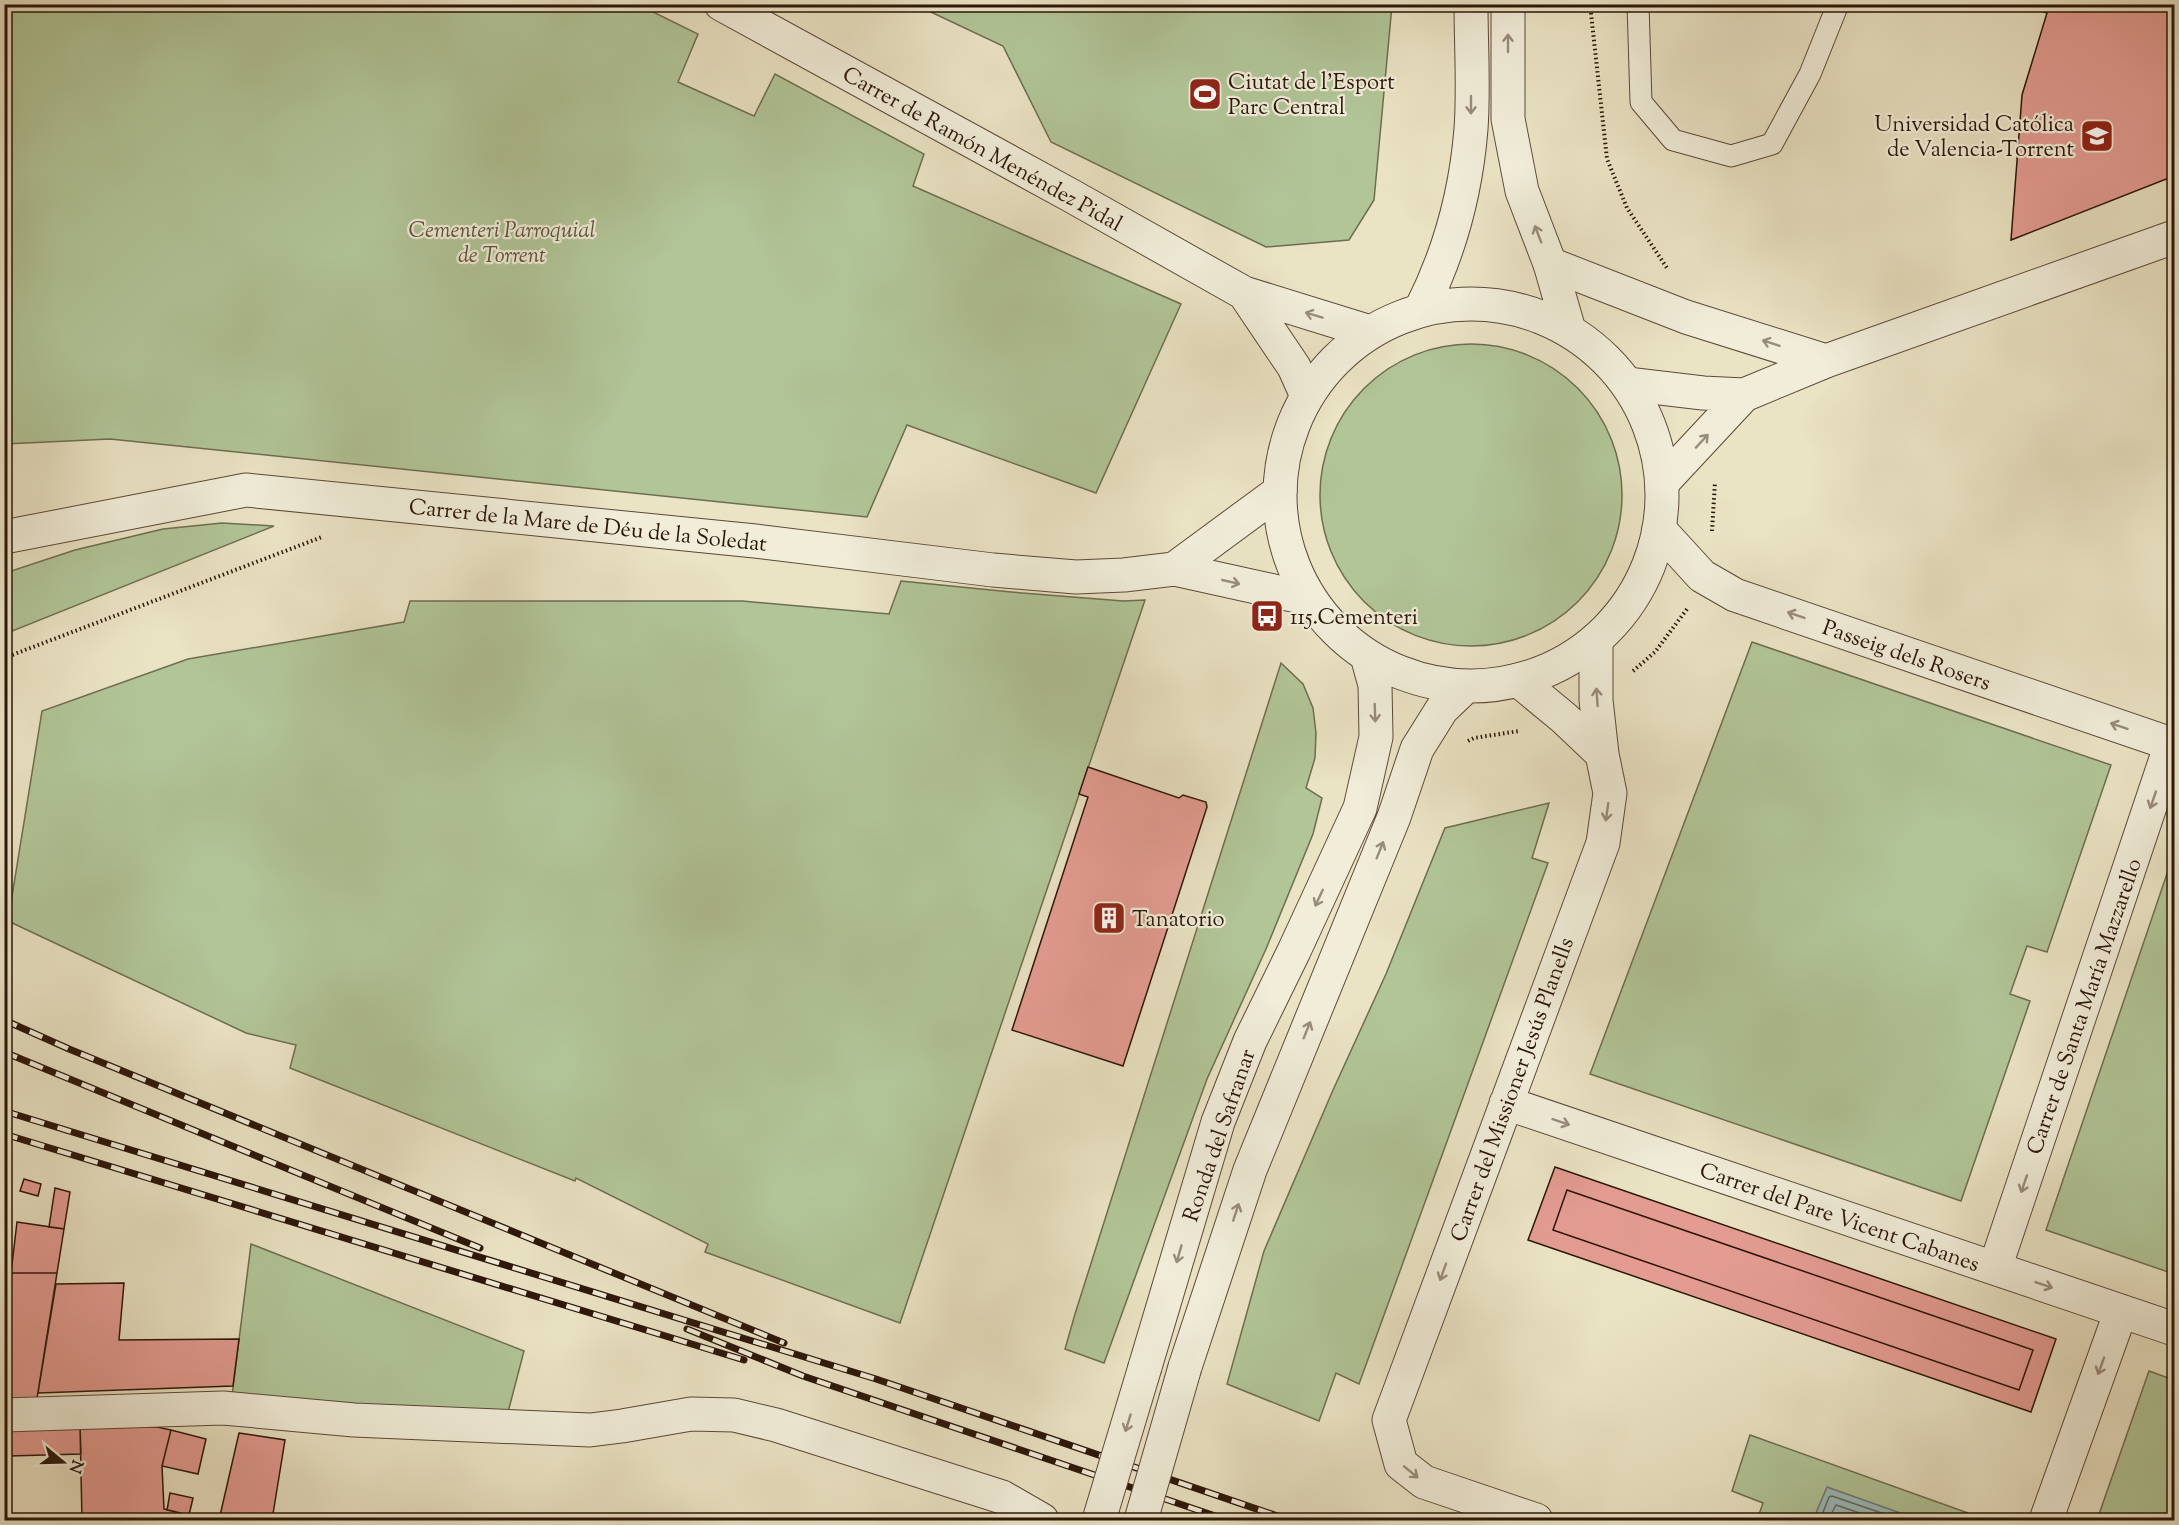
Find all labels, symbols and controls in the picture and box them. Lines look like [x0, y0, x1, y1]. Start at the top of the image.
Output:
one-way arrow [1502, 34, 1514, 54]
street label: Carrer de Ramón Menéndez Pidal [836, 60, 1128, 241]
place label: Ciutat de l'Esport Parc Central [1228, 68, 1395, 125]
sports icon: Ciutat de l'Esport Parc Central [1187, 76, 1223, 112]
one-way arrow [1465, 94, 1477, 114]
place label: Universidad Católica de Valencia-Torrent [1874, 110, 2074, 167]
school or university icon: Universidad Católica de Valencia-Torrent [2079, 118, 2115, 154]
park label: Cementeri Parroquial de Torrent [409, 216, 596, 273]
one-way arrow [1532, 225, 1543, 244]
one-way arrow [1305, 309, 1324, 320]
one-way arrow [1762, 337, 1781, 348]
one-way arrow [1695, 433, 1709, 448]
street label: Carrer de la Mare de Déu de la Soledat [407, 492, 769, 562]
one-way arrow [1221, 577, 1240, 588]
bus stop icon: 115.Cementeri [1249, 598, 1285, 634]
place label: 115.Cementeri [1290, 603, 1418, 635]
one-way arrow [1787, 609, 1806, 620]
street label: Passeig dels Rosers [1818, 613, 1995, 701]
one-way arrow [1591, 688, 1602, 708]
one-way arrow [1370, 703, 1381, 723]
one-way arrow [2110, 720, 2129, 731]
one-way arrow [2146, 790, 2157, 809]
one-way arrow [1601, 802, 1612, 821]
one-way arrow [1375, 841, 1386, 859]
street label: Carrer de Santa María Mazzarello [2020, 855, 2152, 1159]
one-way arrow [1313, 888, 1324, 906]
building icon: Tanatorio [1091, 900, 1127, 936]
place label: Tanatorio [1132, 905, 1225, 937]
street label: Carrer del Missioner Jesús Planells [1444, 933, 1584, 1247]
one-way arrow [1302, 1022, 1313, 1040]
street label: Ronda del Safranar [1176, 1045, 1265, 1227]
one-way arrow [1551, 1117, 1570, 1128]
street label: Carrer del Pare Vicent Cabanes [1695, 1156, 1983, 1282]
one-way arrow [2017, 1174, 2028, 1193]
one-way arrow [1231, 1203, 1242, 1222]
one-way arrow [1173, 1244, 1184, 1263]
one-way arrow [1437, 1262, 1448, 1281]
one-way arrow [2034, 1280, 2053, 1291]
one-way arrow [2095, 1356, 2106, 1375]
one-way arrow [1122, 1413, 1133, 1432]
north arrow [33, 1432, 93, 1492]
text: N [62, 1456, 88, 1476]
one-way arrow [1402, 1465, 1418, 1478]

